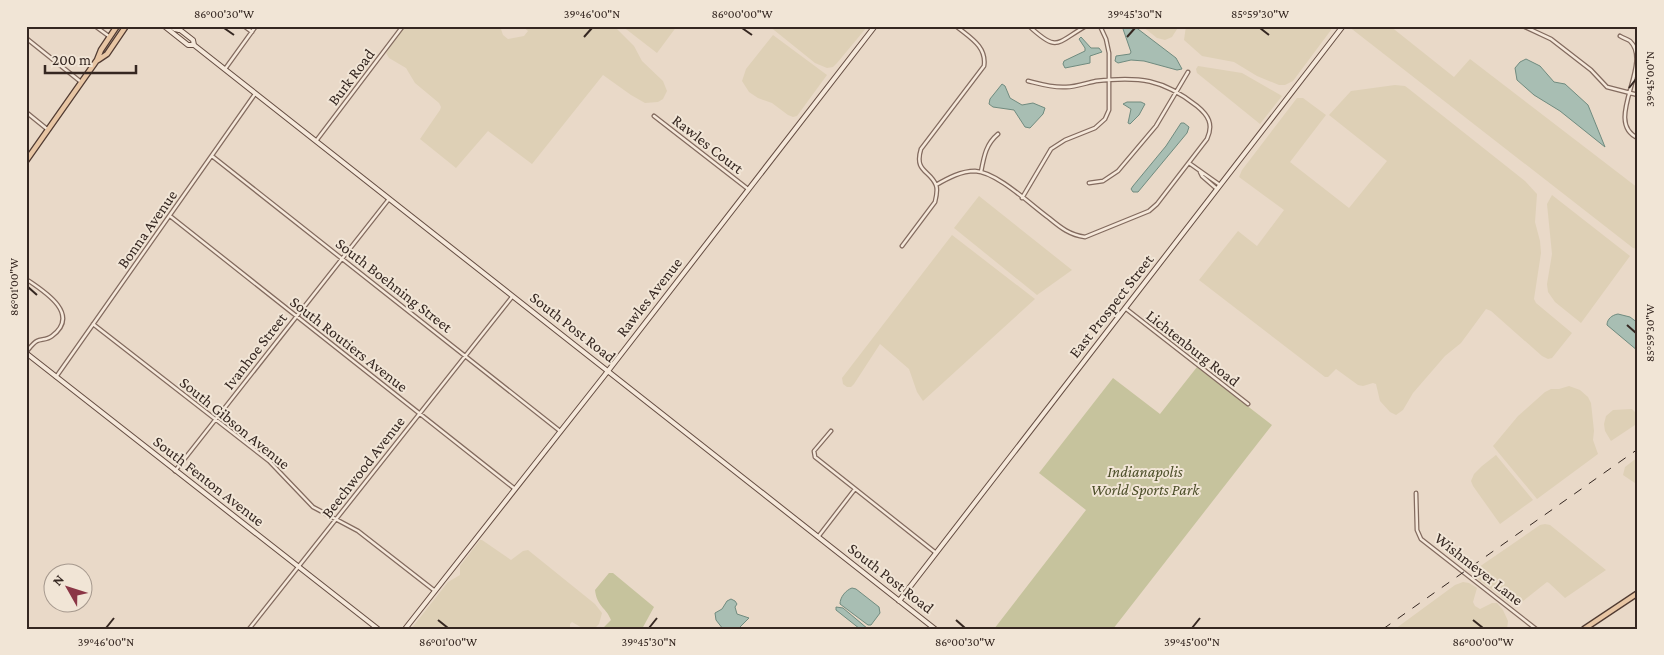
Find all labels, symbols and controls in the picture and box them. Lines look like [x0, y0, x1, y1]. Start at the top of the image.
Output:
text: 86°00'30"W [194, 7, 254, 21]
text: 39°46'00"N [564, 7, 620, 21]
text: 86°00'00"W [711, 7, 773, 21]
text: 39°45'30"N [1108, 7, 1162, 21]
text: 85°59'30"W [1231, 7, 1289, 21]
scale bar [45, 42, 136, 74]
street label: Burk Road [324, 45, 378, 108]
text: 39°45'00"N [1643, 51, 1657, 107]
text: 200 m [52, 52, 91, 68]
street label: Rawles Court [669, 111, 747, 177]
street label: Bonna Avenue [114, 187, 180, 271]
street label: South Boehning Street [332, 234, 456, 337]
street label: East Prospect Street [1065, 251, 1158, 362]
street label: Rawles Avenue [613, 254, 685, 340]
text: 86°01'00"W [7, 258, 21, 316]
street label: South Post Road [527, 288, 619, 366]
street label: South Routiers Avenue [287, 293, 411, 395]
text: 85°59'30"W [1643, 304, 1657, 362]
street label: Lichtenburg Road [1142, 306, 1243, 391]
street label: Ivanhoe Street [220, 309, 290, 393]
street label: South Gibson Avenue [177, 374, 293, 472]
street label: Beechwood Avenue [318, 413, 408, 521]
street label: South Fenton Avenue [150, 432, 268, 530]
park label: Indianapolis World Sports Park [1091, 463, 1200, 499]
street label: Wishmeyer Lane [1431, 529, 1527, 610]
street label: South Post Road [845, 539, 937, 617]
north arrow [42, 562, 92, 612]
text: N [49, 571, 67, 589]
text: 39°46'00"N [78, 635, 134, 649]
text: 86°01'00"W [419, 635, 477, 649]
text: 39°45'30"N [622, 635, 676, 649]
text: 86°00'30"W [935, 635, 995, 649]
text: 39°45'00"N [1164, 635, 1220, 649]
text: 86°00'00"W [1452, 635, 1514, 649]

